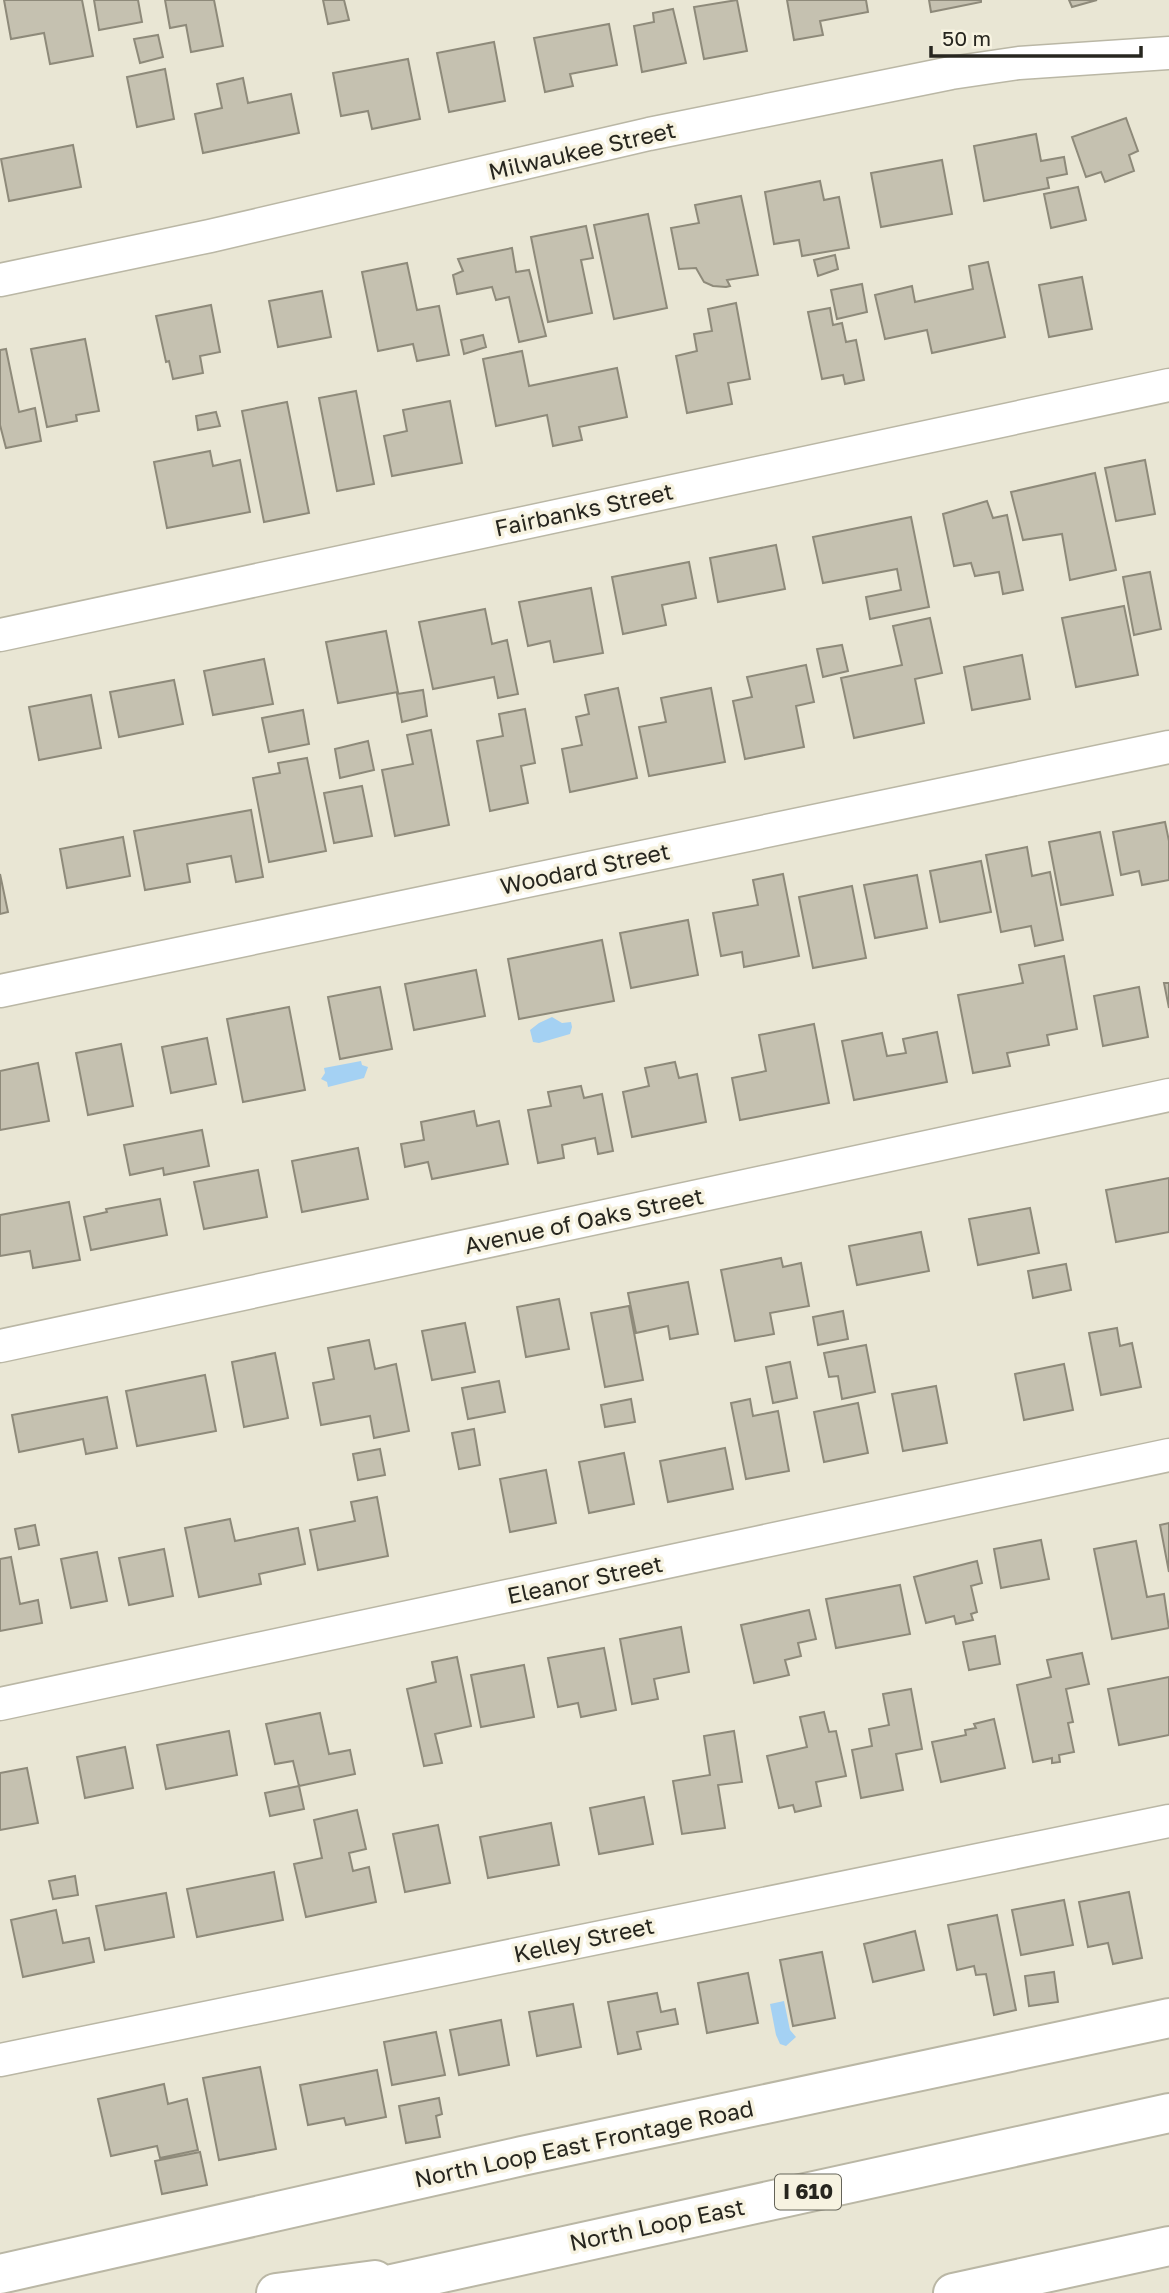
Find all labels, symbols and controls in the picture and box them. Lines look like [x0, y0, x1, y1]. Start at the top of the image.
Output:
scale bar [931, 14, 1141, 58]
text: 50 m [942, 25, 991, 51]
street label: Milwaukee Street [485, 115, 678, 185]
street label: Fairbanks Street [492, 476, 676, 542]
street label: Woodard Street [497, 836, 672, 900]
street label: Avenue of Oaks Street [462, 1181, 706, 1259]
street label: Eleanor Street [504, 1549, 665, 1609]
street label: Kelley Street [511, 1910, 657, 1968]
street label: North Loop East Frontage Road [412, 2093, 756, 2193]
road number: I 610 [775, 2174, 841, 2210]
street label: North Loop East [567, 2192, 747, 2256]

